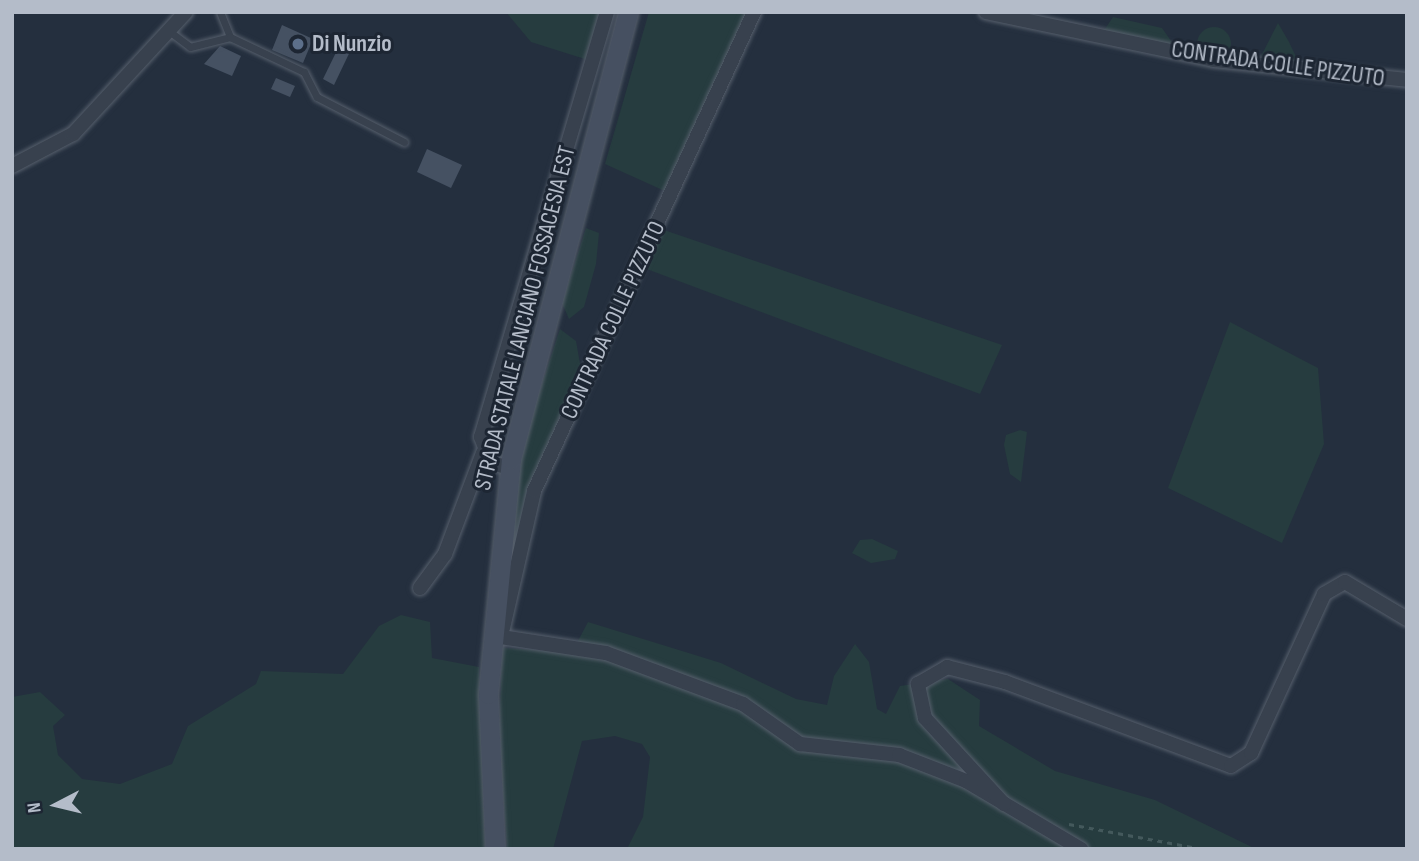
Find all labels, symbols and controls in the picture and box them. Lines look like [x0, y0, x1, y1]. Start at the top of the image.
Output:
place label: Di Nunzio [312, 30, 392, 58]
street label: CONTRADA COLLE PIZZUTO [1170, 35, 1386, 93]
marker: Di Nunzio [290, 36, 306, 52]
street label: STRADA STATALE LANCIANO FOSSACESIA EST [468, 143, 582, 493]
street label: CONTRADA COLLE PIZZUTO [555, 217, 671, 423]
north arrow [21, 770, 91, 840]
text: N [23, 801, 47, 814]

